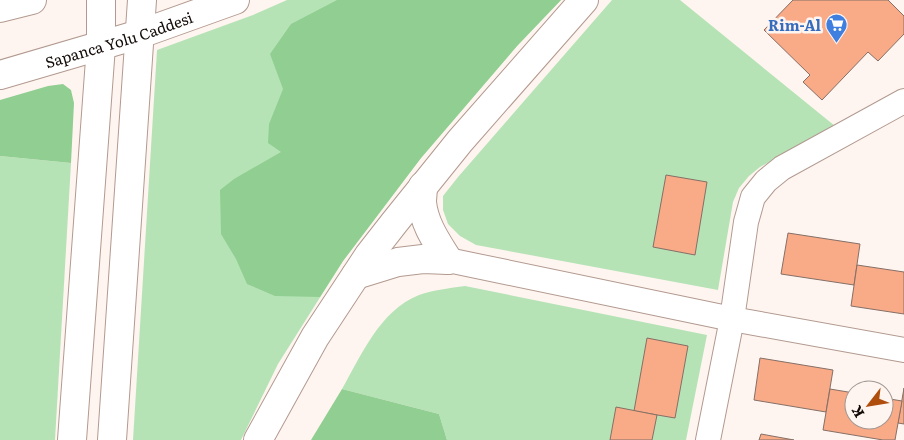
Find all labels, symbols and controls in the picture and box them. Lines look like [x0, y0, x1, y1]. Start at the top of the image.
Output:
street label: Sapanca Yolu Caddesi [42, 5, 195, 73]
supermarket icon: Rim-Al [825, 12, 849, 43]
place label: Rim-Al [768, 13, 822, 36]
north arrow [844, 380, 894, 430]
text: K [846, 402, 868, 422]

